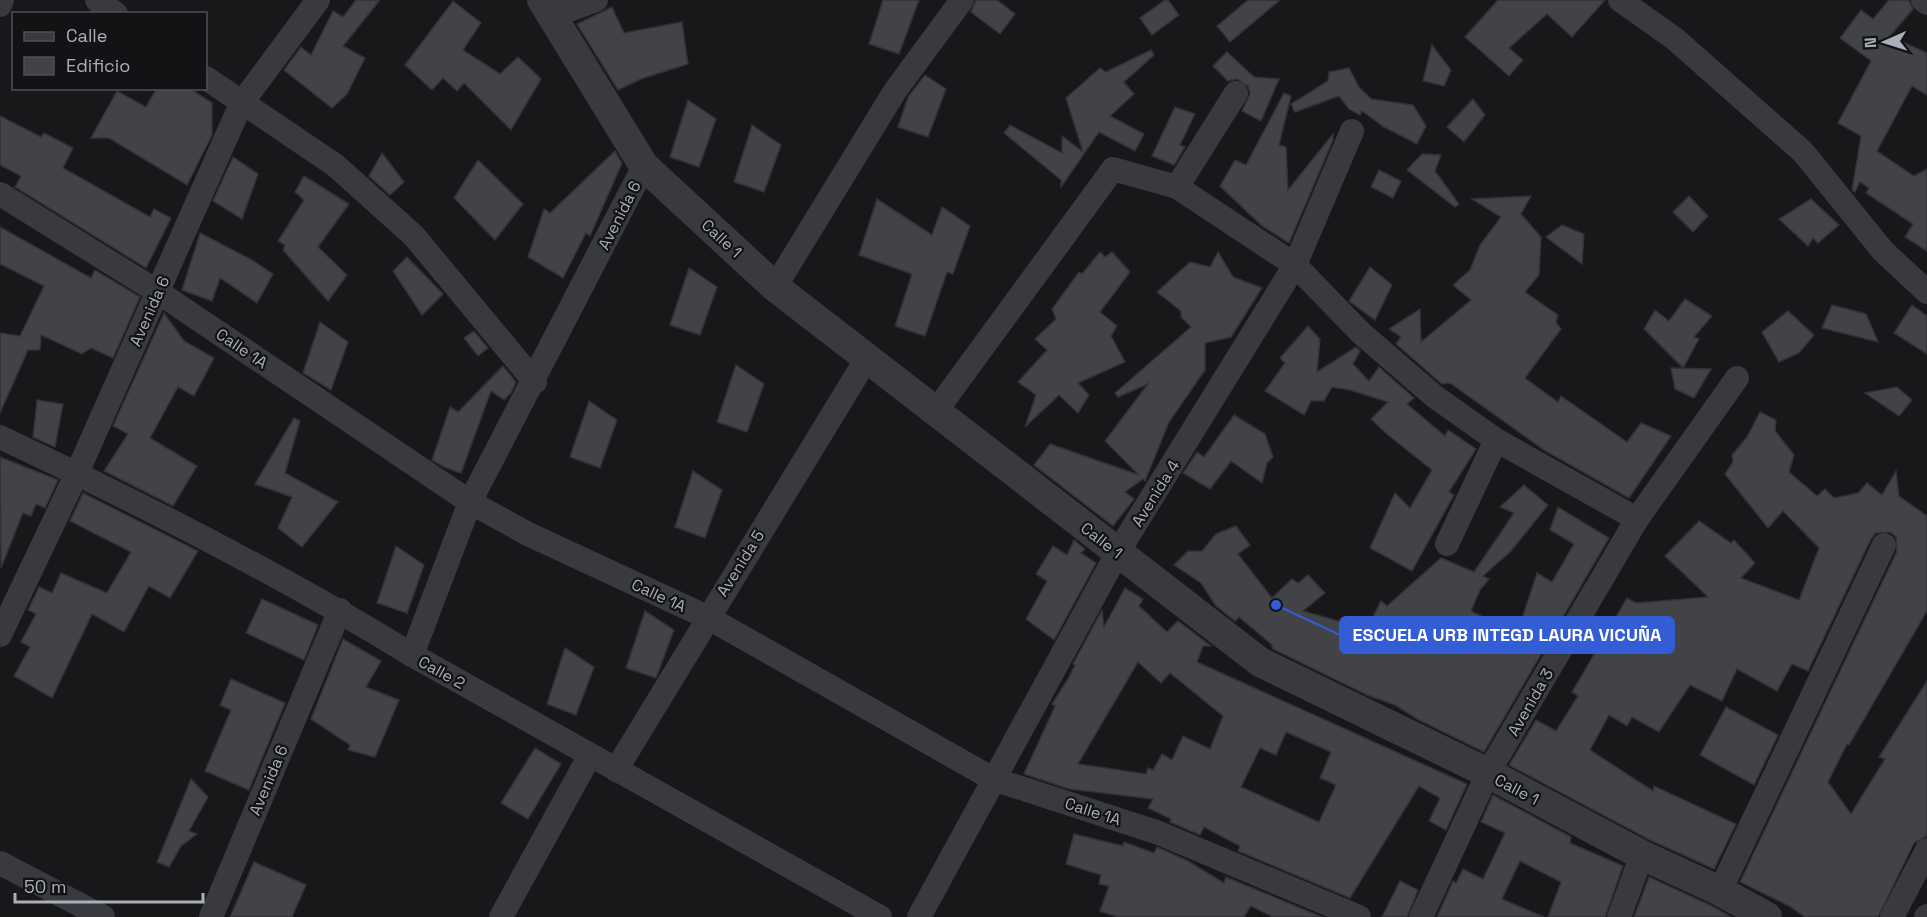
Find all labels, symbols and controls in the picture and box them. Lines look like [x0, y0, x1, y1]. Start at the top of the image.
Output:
legend [12, 12, 207, 90]
north arrow [1855, 12, 1915, 72]
text: Calle [66, 24, 107, 47]
text: N [1860, 37, 1881, 49]
text: Edificio [66, 54, 130, 77]
street label: Avenida 6 [593, 177, 646, 253]
street label: Calle 1 [697, 214, 746, 262]
street label: Avenida 6 [125, 273, 174, 350]
street label: Calle 1A [212, 324, 271, 373]
street label: Avenida 4 [1127, 456, 1184, 531]
street label: Calle 1 [1076, 517, 1127, 563]
street label: Avenida 5 [712, 526, 769, 600]
street label: Calle 1A [628, 574, 689, 617]
callout: ESCUELA URB INTEGD LAURA VICUÑA [1340, 617, 1674, 653]
text: ESCUELA URB INTEGD LAURA VICUÑA [1353, 623, 1662, 646]
street label: Calle 2 [415, 651, 469, 694]
street label: Avenida 3 [1503, 665, 1558, 740]
street label: Avenida 6 [244, 742, 293, 819]
street label: Calle 1 [1491, 769, 1543, 810]
street label: Calle 1A [1062, 793, 1124, 830]
scale bar [15, 866, 202, 904]
text: 50 m [24, 875, 66, 898]

